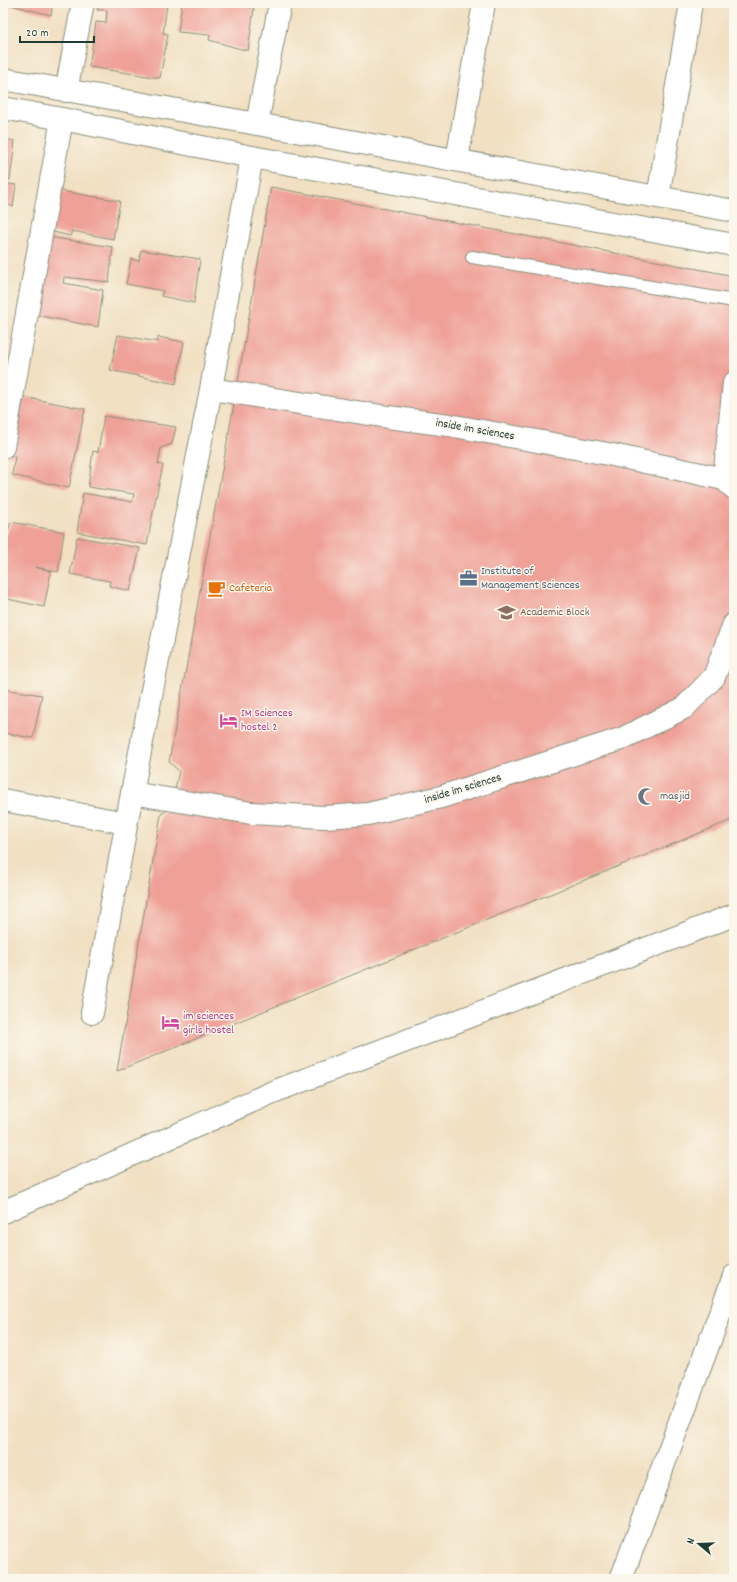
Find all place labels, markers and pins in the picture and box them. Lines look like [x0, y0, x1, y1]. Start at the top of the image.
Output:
place label: Institute of Management Sciences [481, 563, 580, 594]
office icon: Institute of Management Sciences [458, 568, 478, 588]
cafe icon: Cafeteria [206, 578, 226, 598]
place label: Cafeteria [229, 580, 272, 597]
school or university icon: Academic Block [497, 602, 517, 622]
place label: Academic Block [520, 604, 590, 621]
place label: IM Sciences hostel 2 [241, 705, 293, 736]
hotel icon: IM Sciences hostel 2 [218, 710, 238, 730]
mosque icon: masjid [637, 786, 657, 806]
place label: masjid [660, 788, 690, 805]
place label: im sciences girls hostel [183, 1008, 234, 1039]
hotel icon: im sciences girls hostel [160, 1013, 180, 1033]

